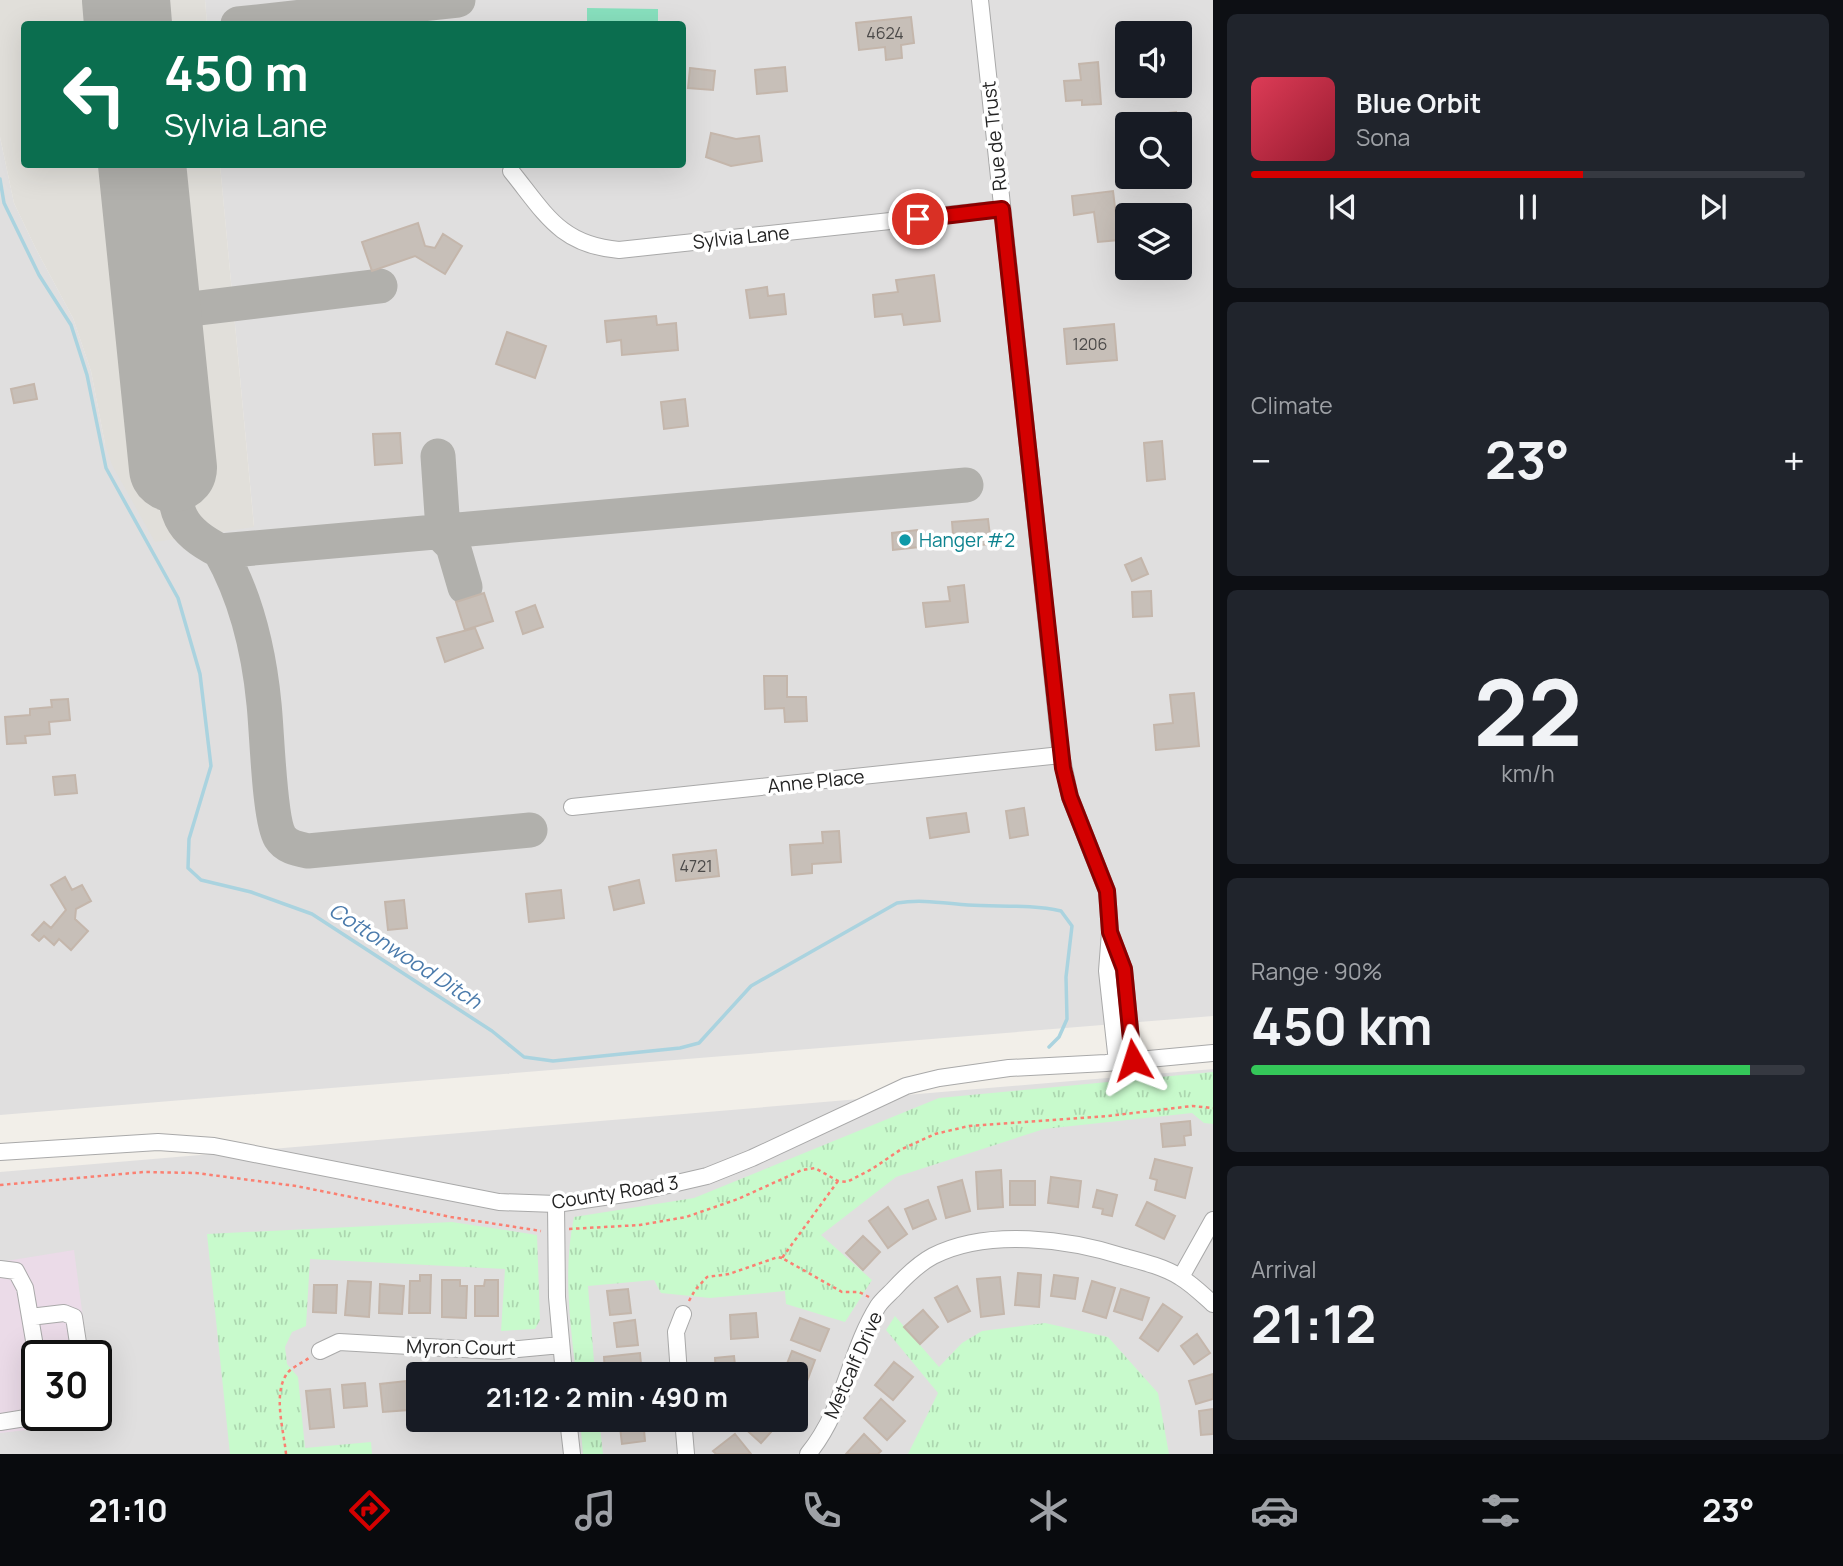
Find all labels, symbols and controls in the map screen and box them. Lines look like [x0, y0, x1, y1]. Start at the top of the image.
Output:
map controls [1115, 21, 1192, 280]
button: sound [1115, 21, 1192, 98]
house number: 4624 [866, 22, 904, 44]
text: 450 m [164, 39, 309, 106]
icon: left [49, 49, 140, 140]
street label: Rue de Trust [975, 80, 1013, 192]
text: Blue Orbit [1356, 85, 1481, 121]
text: Sylvia Lane [164, 103, 327, 147]
button: search [1115, 112, 1192, 189]
text: Sona [1356, 121, 1410, 153]
icon: previous [1324, 188, 1362, 226]
icon: pause [1509, 188, 1547, 226]
icon: next [1694, 188, 1732, 226]
pin [888, 189, 948, 249]
icon: arrive [899, 200, 937, 238]
button: layers [1115, 203, 1192, 280]
street label: Sylvia Lane [691, 219, 791, 255]
house number: 1206 [1072, 333, 1108, 355]
text: Climate [1251, 389, 1333, 421]
text: 23° [1485, 424, 1570, 495]
text: − [1251, 434, 1272, 486]
text: + [1783, 434, 1805, 486]
place label: Hanger #2 [919, 527, 1015, 553]
marker: Hanger #2 [897, 532, 913, 548]
text: 22 [1474, 649, 1582, 773]
text: km/h [1501, 757, 1555, 789]
street label: Anne Place [766, 763, 866, 799]
house number: 4721 [680, 855, 712, 877]
water label: Cottonwood Ditch [324, 895, 488, 1016]
text: Range · 90% [1251, 955, 1382, 987]
text: 450 km [1251, 990, 1432, 1061]
position arrow [1096, 1023, 1170, 1097]
street label: County Road 3 [550, 1169, 680, 1215]
text: Arrival [1251, 1253, 1317, 1285]
text: 21:12 [1251, 1288, 1376, 1359]
street label: Metcalf Drive [818, 1307, 888, 1423]
street label: Myron Court [406, 1333, 516, 1361]
speed limit sign: 30 [21, 1340, 112, 1431]
text: 21:12 · 2 min · 490 m [486, 1379, 728, 1415]
icon: directions [345, 1486, 394, 1535]
icon: music [571, 1486, 620, 1535]
icon: phone [797, 1486, 846, 1535]
icon: climate [1024, 1486, 1073, 1535]
icon: car [1250, 1486, 1299, 1535]
icon: filters [1476, 1486, 1525, 1535]
text: 21:10 [89, 1488, 168, 1532]
text: 23° [1702, 1488, 1754, 1532]

